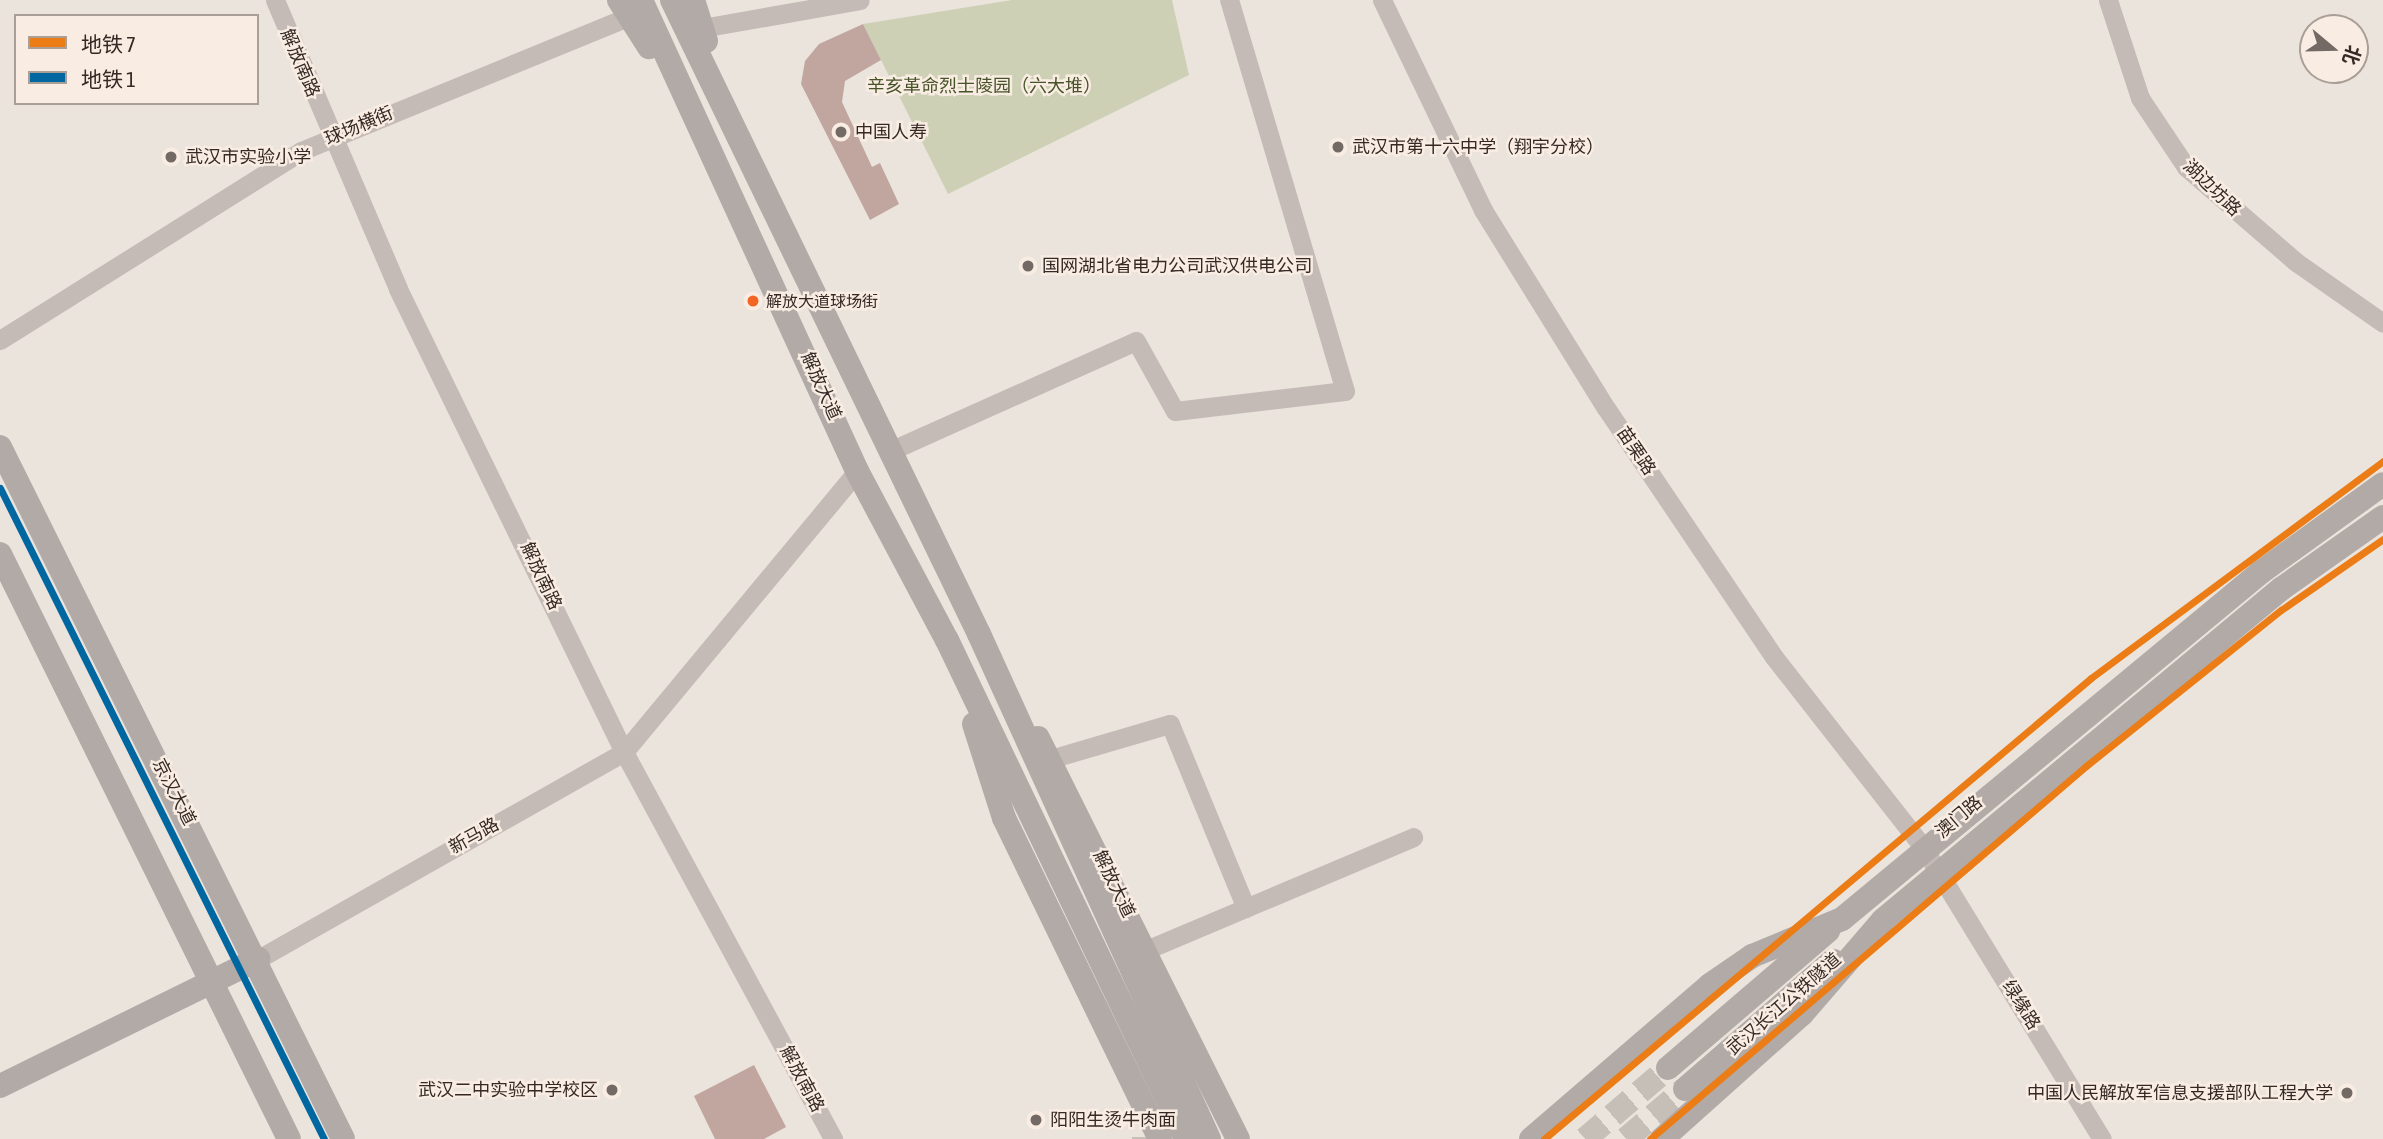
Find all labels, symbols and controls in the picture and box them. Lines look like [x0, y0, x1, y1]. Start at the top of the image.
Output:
legend [14, 14, 259, 105]
north arrow [2299, 14, 2369, 84]
street label: 解放南路 [276, 26, 324, 100]
text: 地铁 7 [81, 32, 136, 56]
text: 北 [2338, 43, 2365, 68]
text: 地铁 1 [81, 67, 136, 91]
park label: 辛亥革命烈士陵园（六大堆） [867, 75, 1101, 97]
street label: 球场横街 [322, 102, 396, 150]
place label: 中国人寿 [855, 121, 927, 143]
marker: 中国人寿 [833, 124, 849, 140]
place label: 武汉市第十六中学（翔宇分校） [1352, 136, 1604, 158]
marker: 武汉市第十六中学（翔宇分校） [1330, 139, 1346, 155]
place label: 武汉市实验小学 [185, 146, 311, 168]
marker: 武汉市实验小学 [163, 149, 179, 165]
street label: 湖边坊路 [2179, 155, 2245, 221]
place label: 国网湖北省电力公司武汉供电公司 [1042, 255, 1312, 277]
marker: 国网湖北省电力公司武汉供电公司 [1020, 258, 1036, 274]
place label: 解放大道球场街 [766, 291, 878, 311]
marker: 解放大道球场街 [746, 294, 760, 308]
street label: 解放大道 [796, 349, 846, 423]
street label: 苗栗路 [1612, 423, 1660, 479]
street label: 解放南路 [516, 539, 566, 613]
street label: 京汉大道 [148, 755, 200, 829]
street label: 澳门路 [1931, 791, 1987, 843]
street label: 新马路 [445, 813, 503, 859]
street label: 解放大道 [1089, 847, 1139, 921]
street label: 武汉长江公铁隧道 [1723, 949, 1845, 1059]
street label: 绿缘路 [1998, 976, 2044, 1034]
street label: 解放南路 [776, 1042, 828, 1116]
place label: 武汉二中实验中学校区 [418, 1079, 598, 1101]
marker: 武汉二中实验中学校区 [604, 1082, 620, 1098]
place label: 中国人民解放军信息支援部队工程大学 [2027, 1082, 2333, 1104]
marker: 中国人民解放军信息支援部队工程大学 [2339, 1085, 2355, 1101]
place label: 阳阳生烫牛肉面 [1050, 1109, 1176, 1131]
marker: 阳阳生烫牛肉面 [1028, 1112, 1044, 1128]

